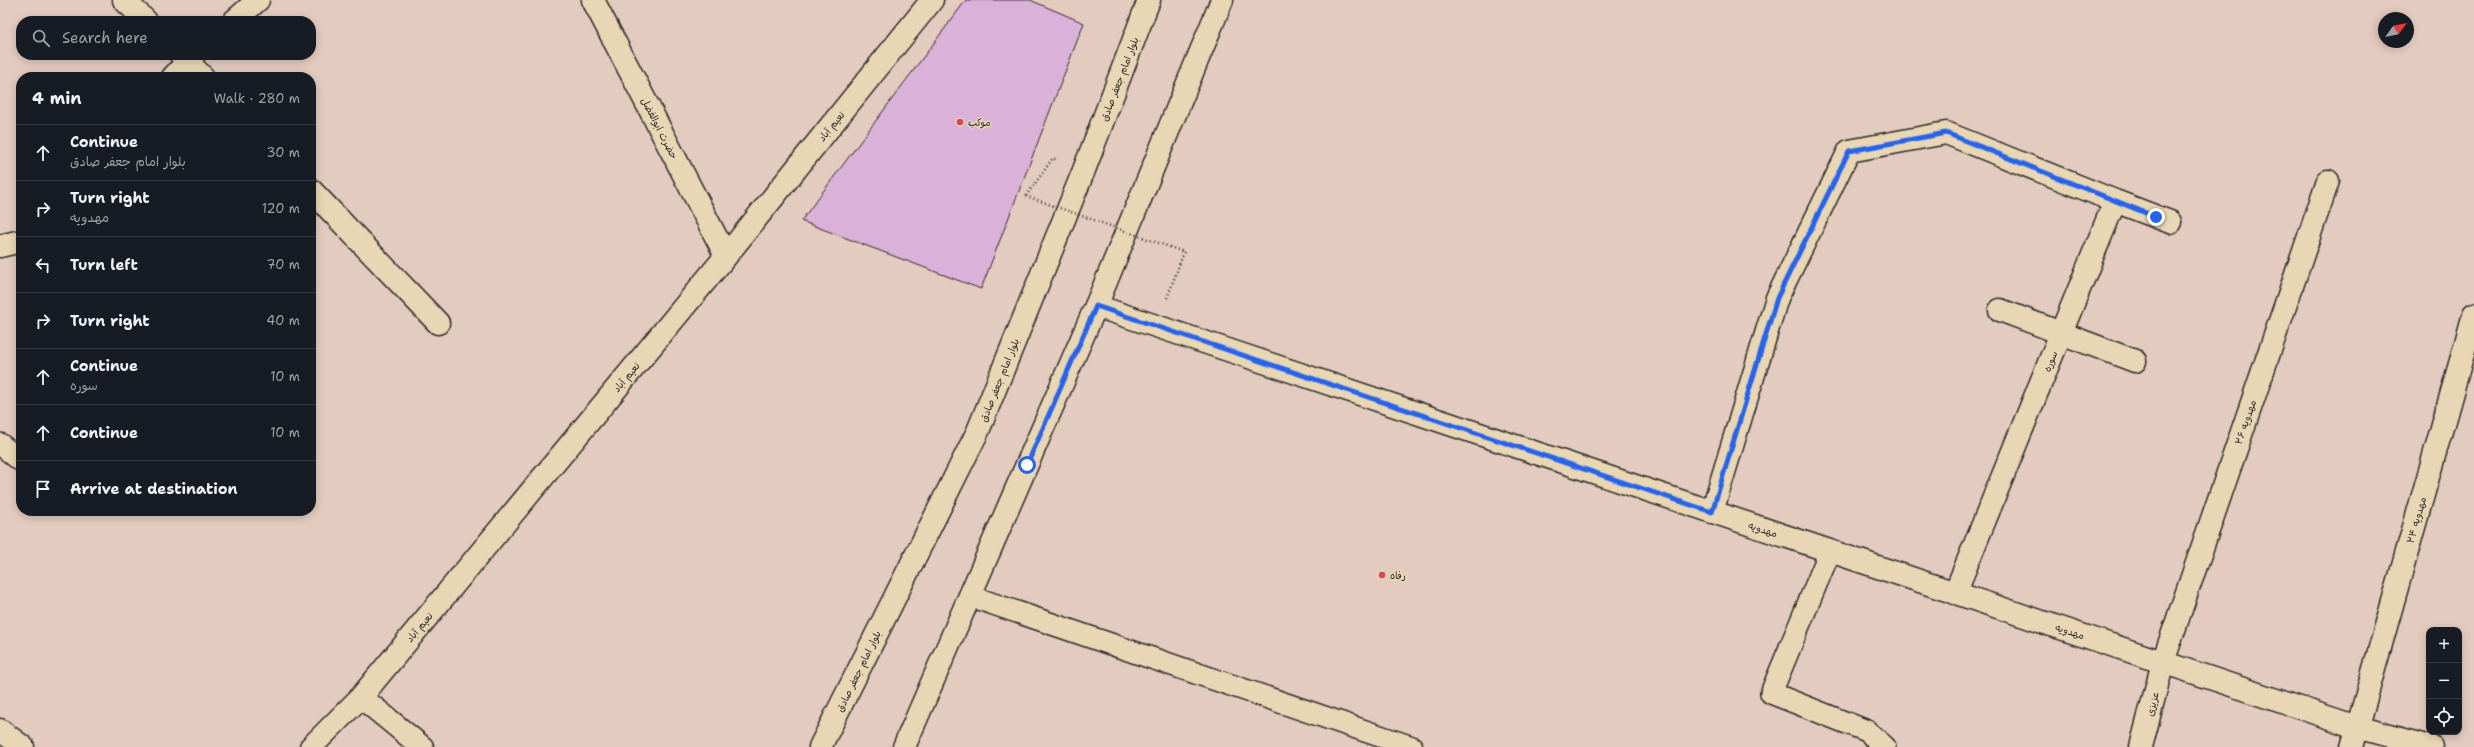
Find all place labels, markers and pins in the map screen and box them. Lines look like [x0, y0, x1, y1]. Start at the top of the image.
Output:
place label: موکب [968, 116, 991, 129]
marker: موکب [955, 117, 965, 127]
place label: رفاه [1390, 569, 1406, 582]
marker: رفاه [1377, 570, 1387, 580]

